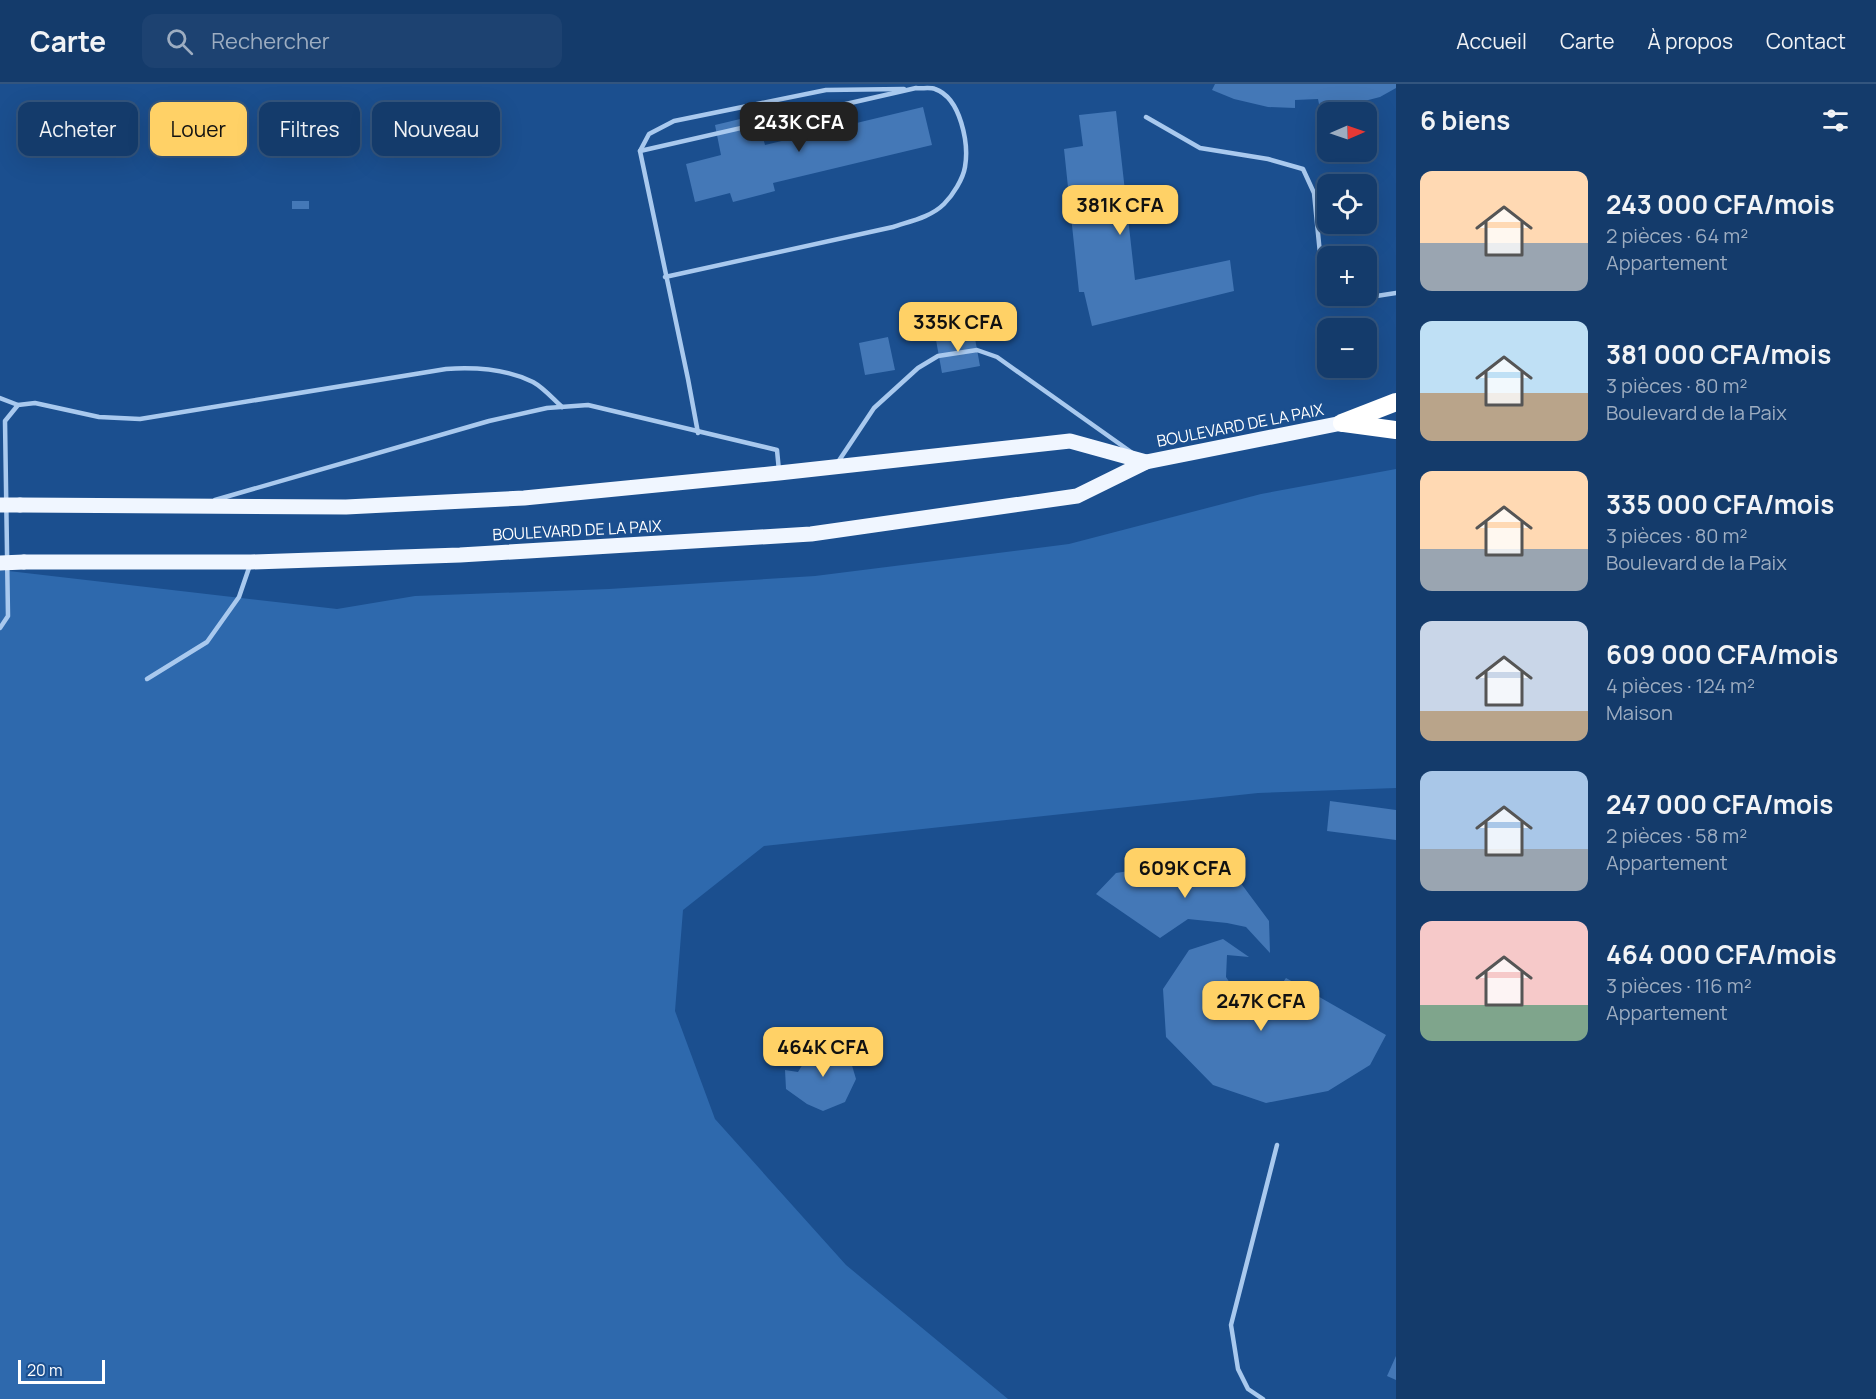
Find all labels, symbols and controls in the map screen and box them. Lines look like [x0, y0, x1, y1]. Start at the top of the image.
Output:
search box [142, 14, 562, 68]
text: Carte [30, 22, 106, 60]
icon: search [163, 25, 196, 58]
text: Rechercher [211, 26, 330, 56]
text: Accueil [1456, 27, 1527, 55]
text: Carte [1560, 27, 1614, 55]
text: À propos [1647, 27, 1733, 55]
text: Contact [1766, 27, 1846, 55]
chip: Acheter [18, 102, 138, 156]
chip: Louer [150, 102, 247, 156]
chip: Filtres [259, 102, 360, 156]
chip: Nouveau [372, 102, 500, 156]
pin: 243K CFA [737, 102, 861, 153]
north arrow [1317, 102, 1377, 162]
map controls [1317, 102, 1377, 378]
text: 6 biens [1420, 102, 1510, 138]
icon: filters [1819, 104, 1852, 137]
text: 243K CFA [754, 108, 844, 135]
button: locate [1317, 174, 1377, 234]
pin: 381K CFA [1058, 185, 1182, 236]
text: 243 000 CFA/mois [1606, 186, 1835, 222]
text: 381K CFA [1076, 191, 1164, 218]
icon: home [1468, 195, 1540, 267]
text: 2 pièces · 64 m² [1606, 222, 1748, 249]
button: + [1317, 246, 1377, 306]
text: Appartement [1606, 249, 1728, 276]
pin: 335K CFA [896, 302, 1020, 353]
text: 335K CFA [913, 308, 1003, 335]
button: − [1317, 318, 1377, 378]
text: 381 000 CFA/mois [1606, 336, 1831, 372]
icon: home [1468, 345, 1540, 417]
text: 3 pièces · 80 m² [1606, 372, 1748, 399]
street label: BOULEVARD DE LA PAIX [1155, 398, 1326, 452]
text: Boulevard de la Paix [1606, 399, 1787, 426]
text: 335 000 CFA/mois [1606, 486, 1834, 522]
icon: home [1468, 495, 1540, 567]
street label: BOULEVARD DE LA PAIX [492, 515, 663, 545]
text: 3 pièces · 80 m² [1606, 522, 1748, 549]
text: Boulevard de la Paix [1606, 549, 1787, 576]
text: 609 000 CFA/mois [1606, 636, 1838, 672]
icon: home [1468, 645, 1540, 717]
text: 4 pièces · 124 m² [1606, 672, 1755, 699]
text: Maison [1606, 699, 1673, 726]
text: 247 000 CFA/mois [1606, 786, 1833, 822]
icon: home [1468, 795, 1540, 867]
text: 2 pièces · 58 m² [1606, 822, 1747, 849]
pin: 609K CFA [1123, 848, 1247, 899]
text: Appartement [1606, 849, 1728, 876]
text: 609K CFA [1138, 854, 1232, 881]
text: 464 000 CFA/mois [1606, 936, 1837, 972]
icon: home [1468, 945, 1540, 1017]
text: 3 pièces · 116 m² [1606, 972, 1752, 999]
pin: 247K CFA [1199, 981, 1323, 1032]
text: 247K CFA [1216, 987, 1306, 1014]
text: Appartement [1606, 999, 1728, 1026]
pin: 464K CFA [761, 1027, 885, 1078]
text: 464K CFA [777, 1033, 869, 1060]
scale bar [18, 1357, 105, 1384]
text: 20 m [27, 1359, 63, 1381]

